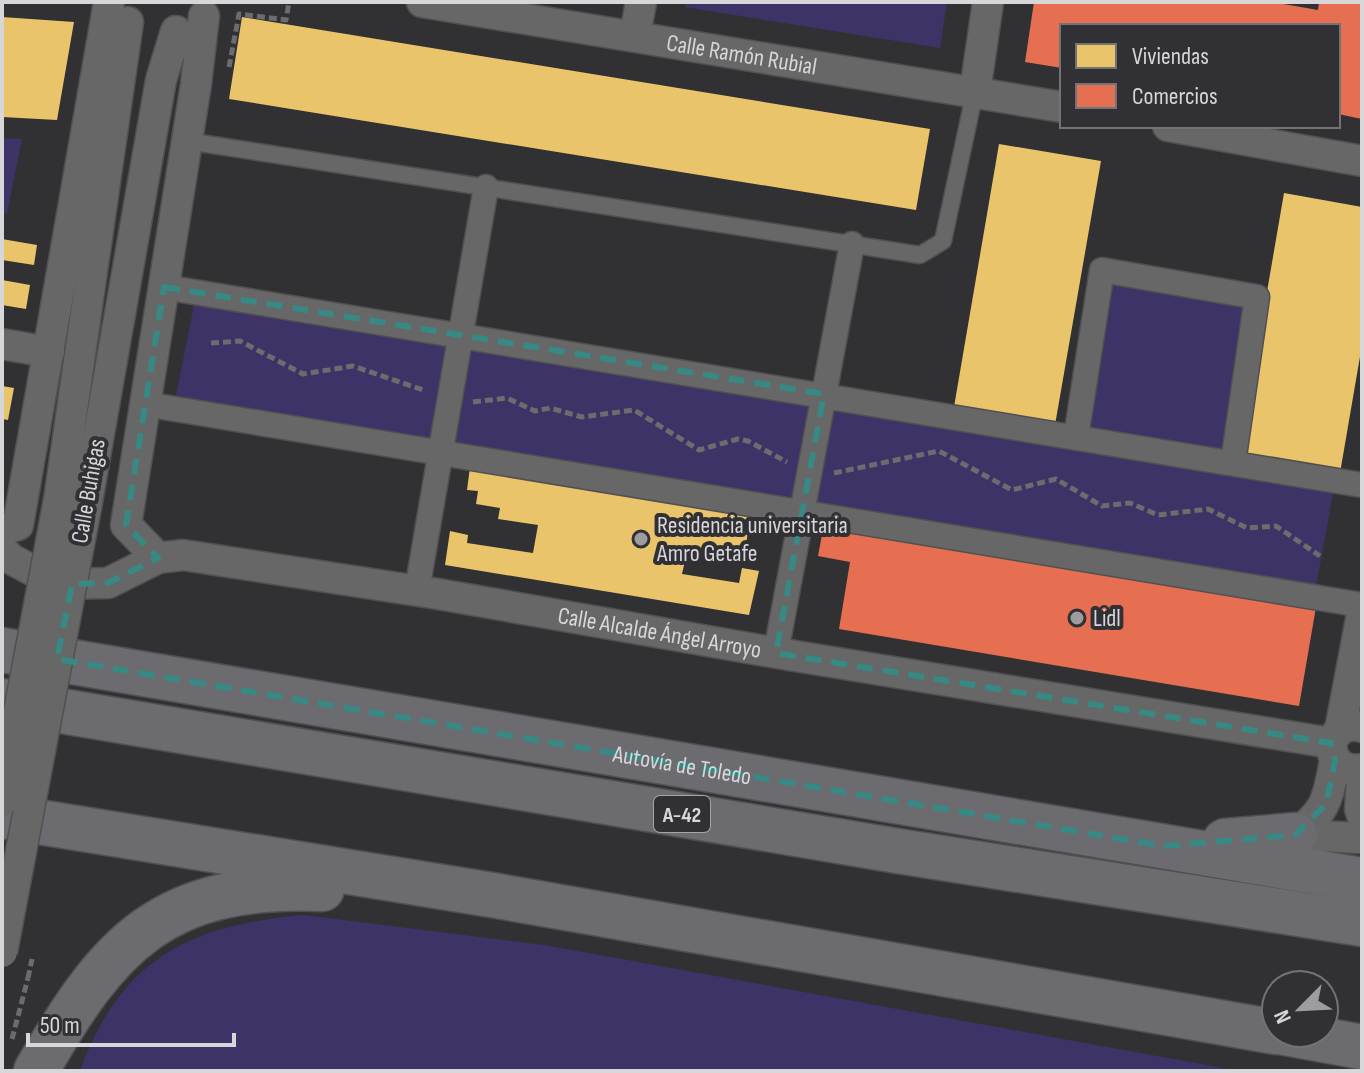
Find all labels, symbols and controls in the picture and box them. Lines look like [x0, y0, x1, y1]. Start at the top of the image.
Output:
legend [1060, 24, 1340, 128]
street label: Calle Ramón Rubial [664, 28, 819, 82]
text: Viviendas [1132, 42, 1209, 71]
text: Comercios [1132, 82, 1218, 111]
street label: Calle Buhigas [65, 437, 112, 546]
place label: Residencia universitaria Amro Getafe [656, 511, 848, 568]
marker: Residencia universitaria Amro Getafe [632, 530, 650, 548]
street label: Calle Alcalde Ángel Arroyo [556, 601, 763, 665]
place label: Lidl [1093, 604, 1121, 633]
marker: Lidl [1068, 609, 1086, 627]
street label: Autovía de Toledo [610, 739, 754, 792]
road number: A-42 [654, 796, 710, 832]
north arrow [1260, 969, 1340, 1049]
scale bar [28, 997, 234, 1047]
text: N [1268, 1006, 1298, 1027]
text: 50 m [40, 1011, 80, 1040]

